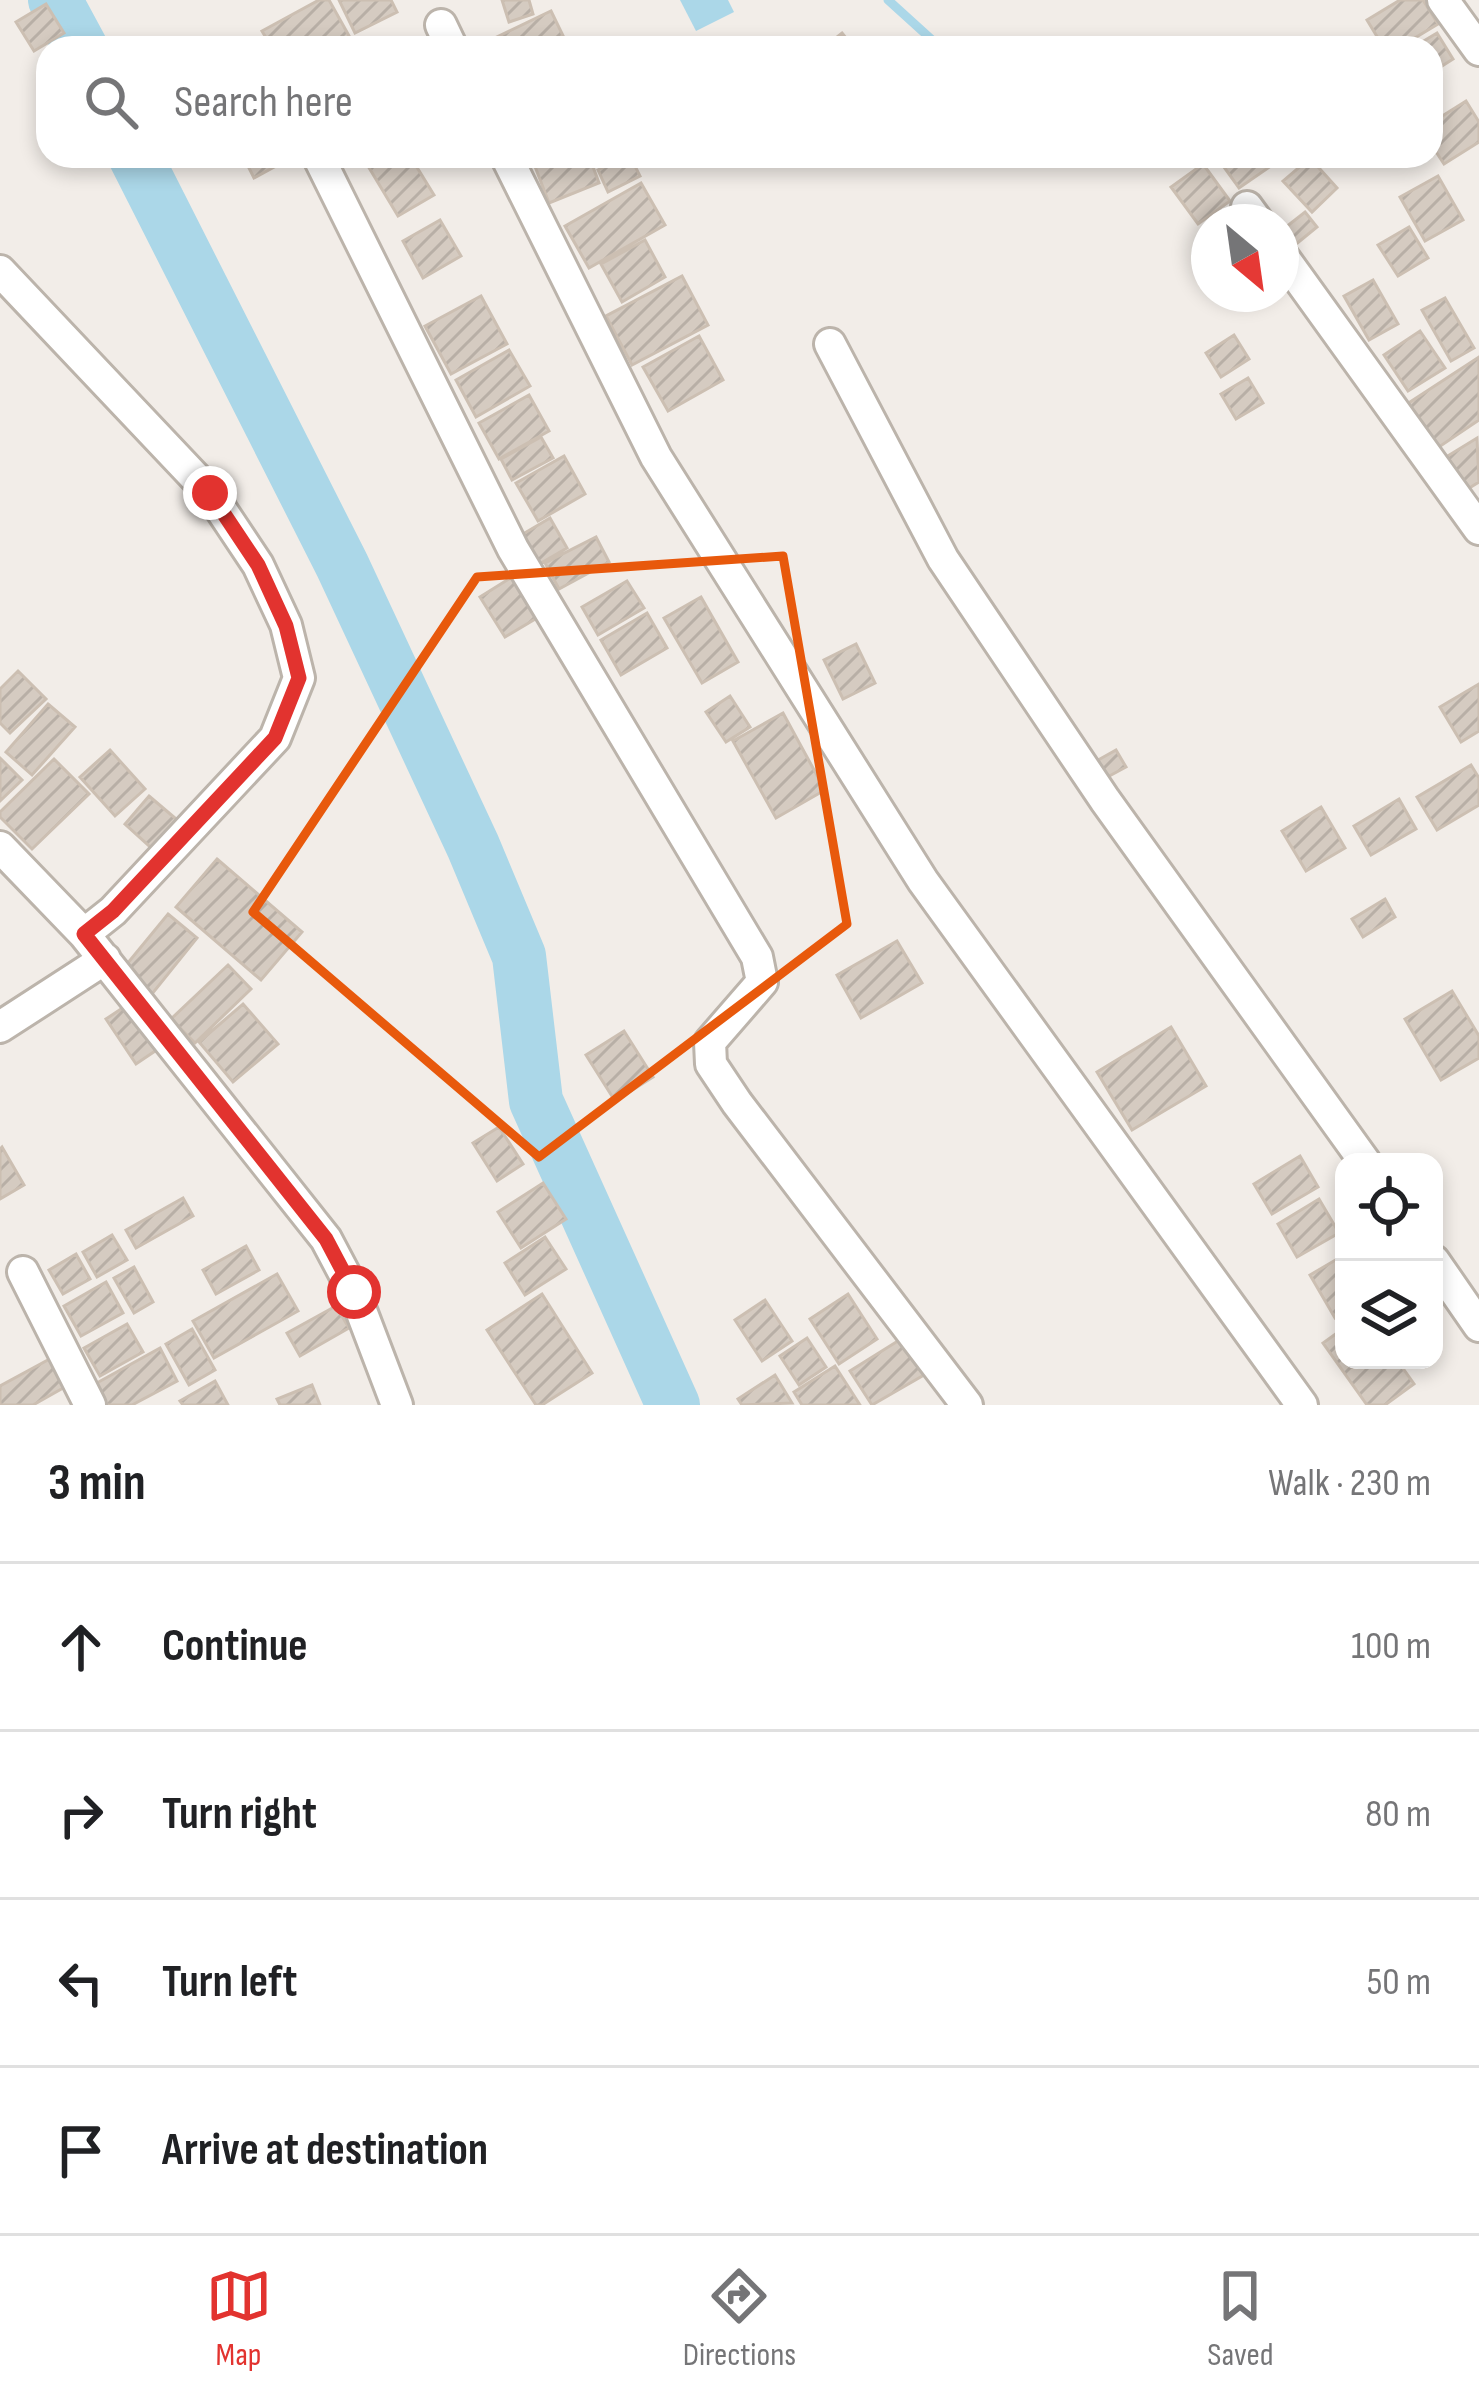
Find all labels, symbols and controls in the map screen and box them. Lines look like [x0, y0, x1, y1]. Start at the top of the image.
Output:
search box [36, 36, 1443, 168]
icon: search [78, 69, 144, 135]
text: Search here [174, 75, 353, 130]
north arrow [1191, 204, 1299, 312]
route end [183, 466, 237, 520]
map controls [1335, 1153, 1443, 1369]
button: locate [1335, 1153, 1443, 1261]
button: layers [1335, 1261, 1443, 1369]
route start [327, 1265, 381, 1319]
text: 3 min [48, 1453, 146, 1514]
text: Walk · 230 m [1268, 1460, 1431, 1507]
icon: ahead [48, 1614, 114, 1680]
text: Continue [162, 1619, 308, 1674]
text: 100 m [1351, 1623, 1431, 1670]
icon: right [48, 1782, 114, 1848]
text: Turn right [162, 1787, 317, 1842]
text: 80 m [1365, 1791, 1431, 1838]
icon: left [48, 1950, 114, 2016]
text: Turn left [162, 1955, 297, 2010]
text: 50 m [1367, 1959, 1431, 2006]
icon: arrive [48, 2118, 114, 2184]
text: Arrive at destination [162, 2123, 488, 2178]
tab: Map [206, 2263, 272, 2375]
tab: Directions [683, 2263, 796, 2375]
tab: Saved [1207, 2263, 1273, 2375]

